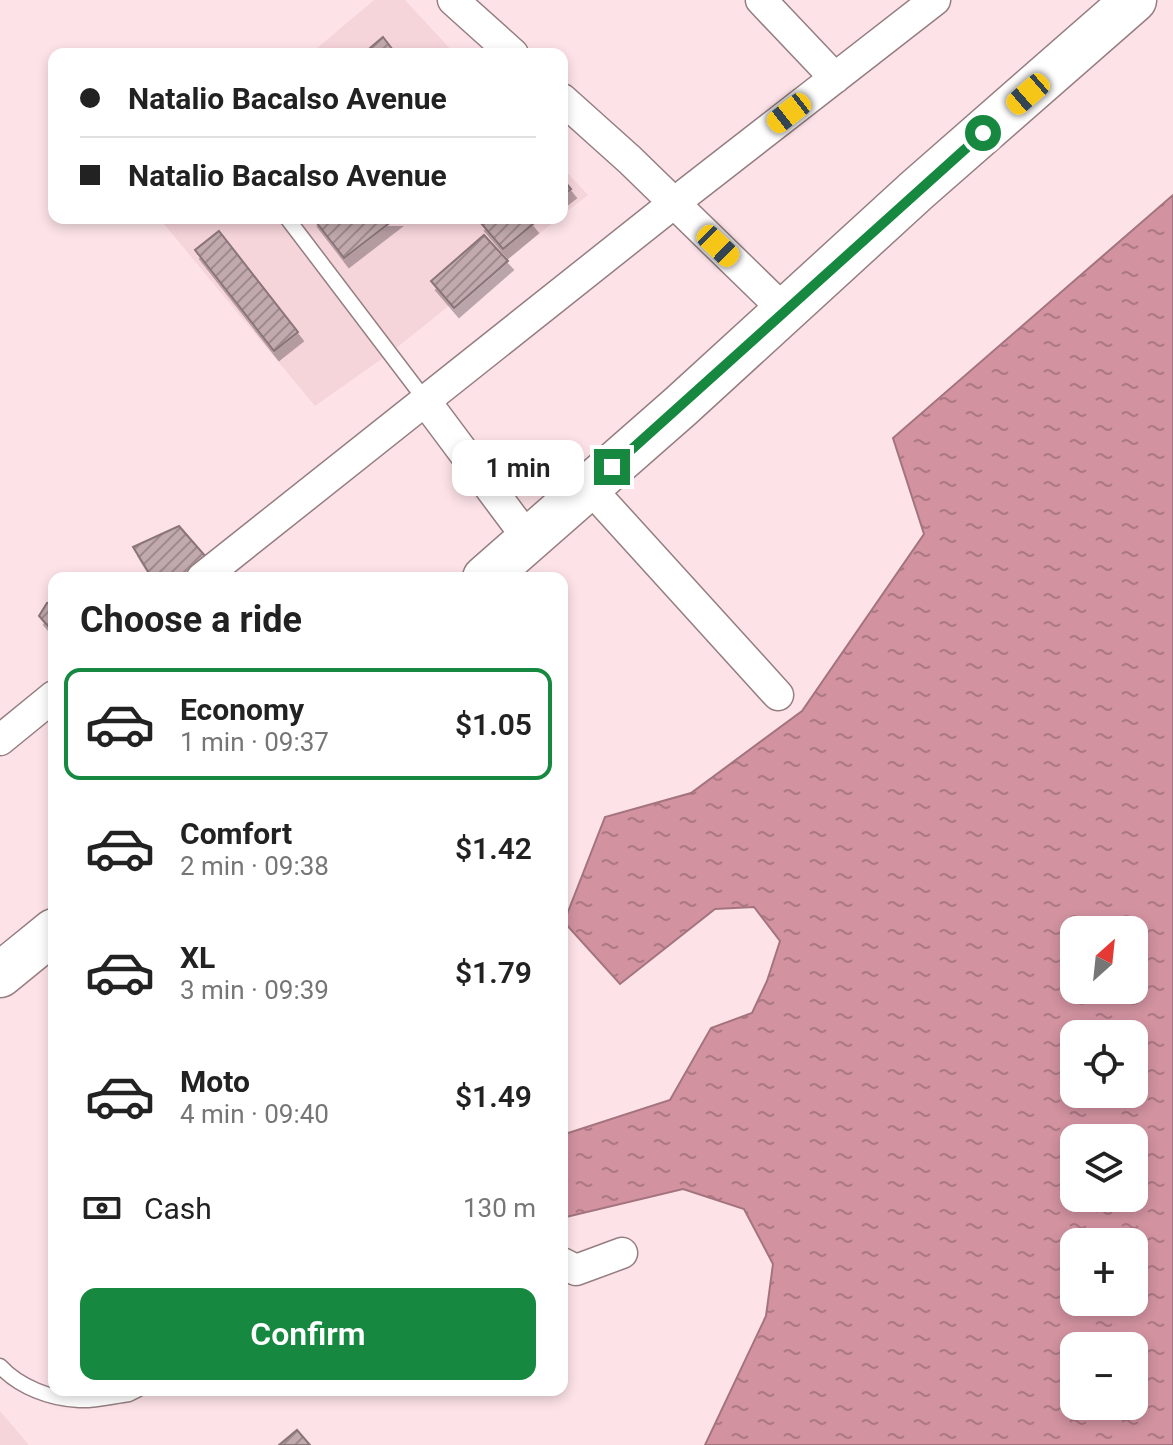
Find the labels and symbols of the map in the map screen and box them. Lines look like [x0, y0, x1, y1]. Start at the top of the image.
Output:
car [1002, 69, 1054, 119]
car [763, 89, 815, 137]
route start [965, 115, 1001, 151]
car [692, 221, 744, 271]
callout: 1 min [452, 439, 584, 495]
route end [594, 449, 630, 485]
north arrow [1060, 916, 1148, 1004]

